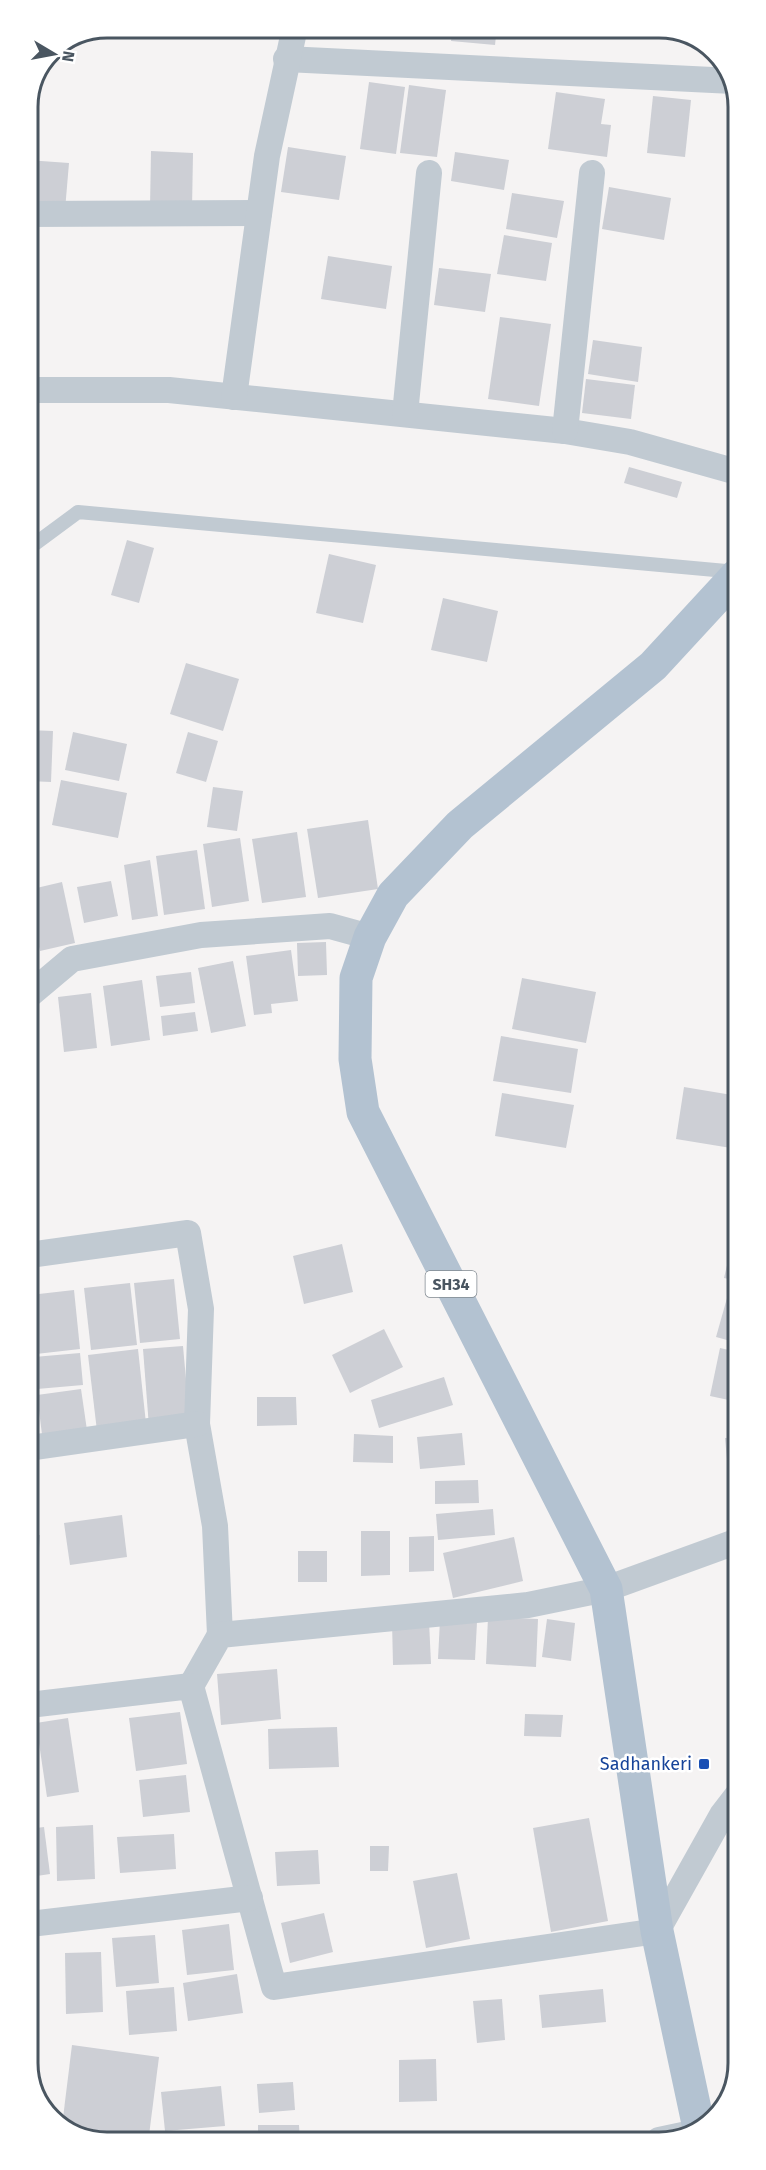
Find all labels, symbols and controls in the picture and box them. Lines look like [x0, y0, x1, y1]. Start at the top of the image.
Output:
north arrow [24, 24, 84, 84]
text: N [58, 50, 79, 63]
road number: SH34 [426, 1271, 476, 1297]
place label: Sadhankeri [600, 1753, 692, 1775]
marker: Sadhankeri [697, 1757, 711, 1771]

